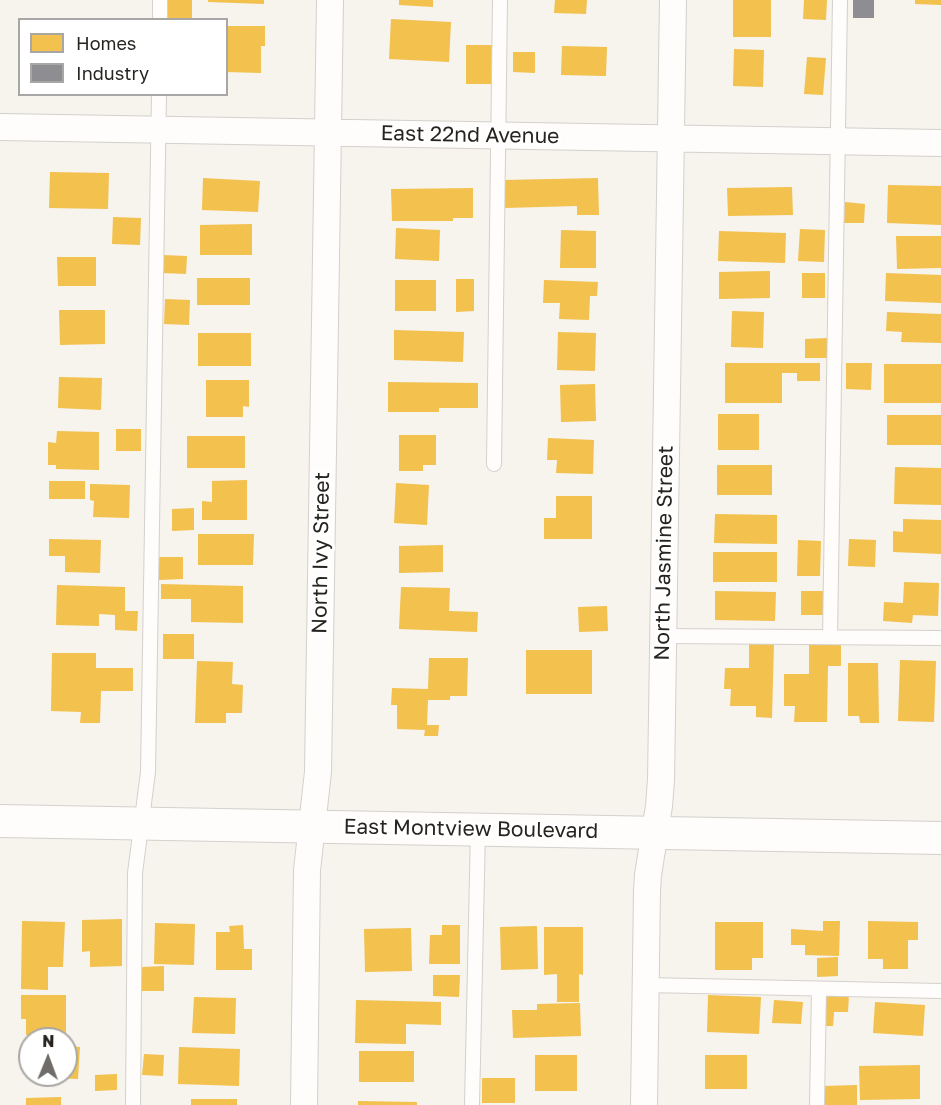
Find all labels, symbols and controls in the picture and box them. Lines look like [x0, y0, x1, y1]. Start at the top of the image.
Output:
legend [18, 18, 228, 96]
text: Homes [76, 32, 136, 54]
text: Industry [76, 62, 149, 84]
street label: East 22nd Avenue [380, 121, 560, 149]
street label: North Jasmine Street [650, 445, 678, 661]
street label: North Ivy Street [307, 472, 335, 634]
street label: East Montview Boulevard [344, 814, 598, 844]
north arrow [18, 1027, 78, 1087]
text: N [42, 1031, 55, 1051]

